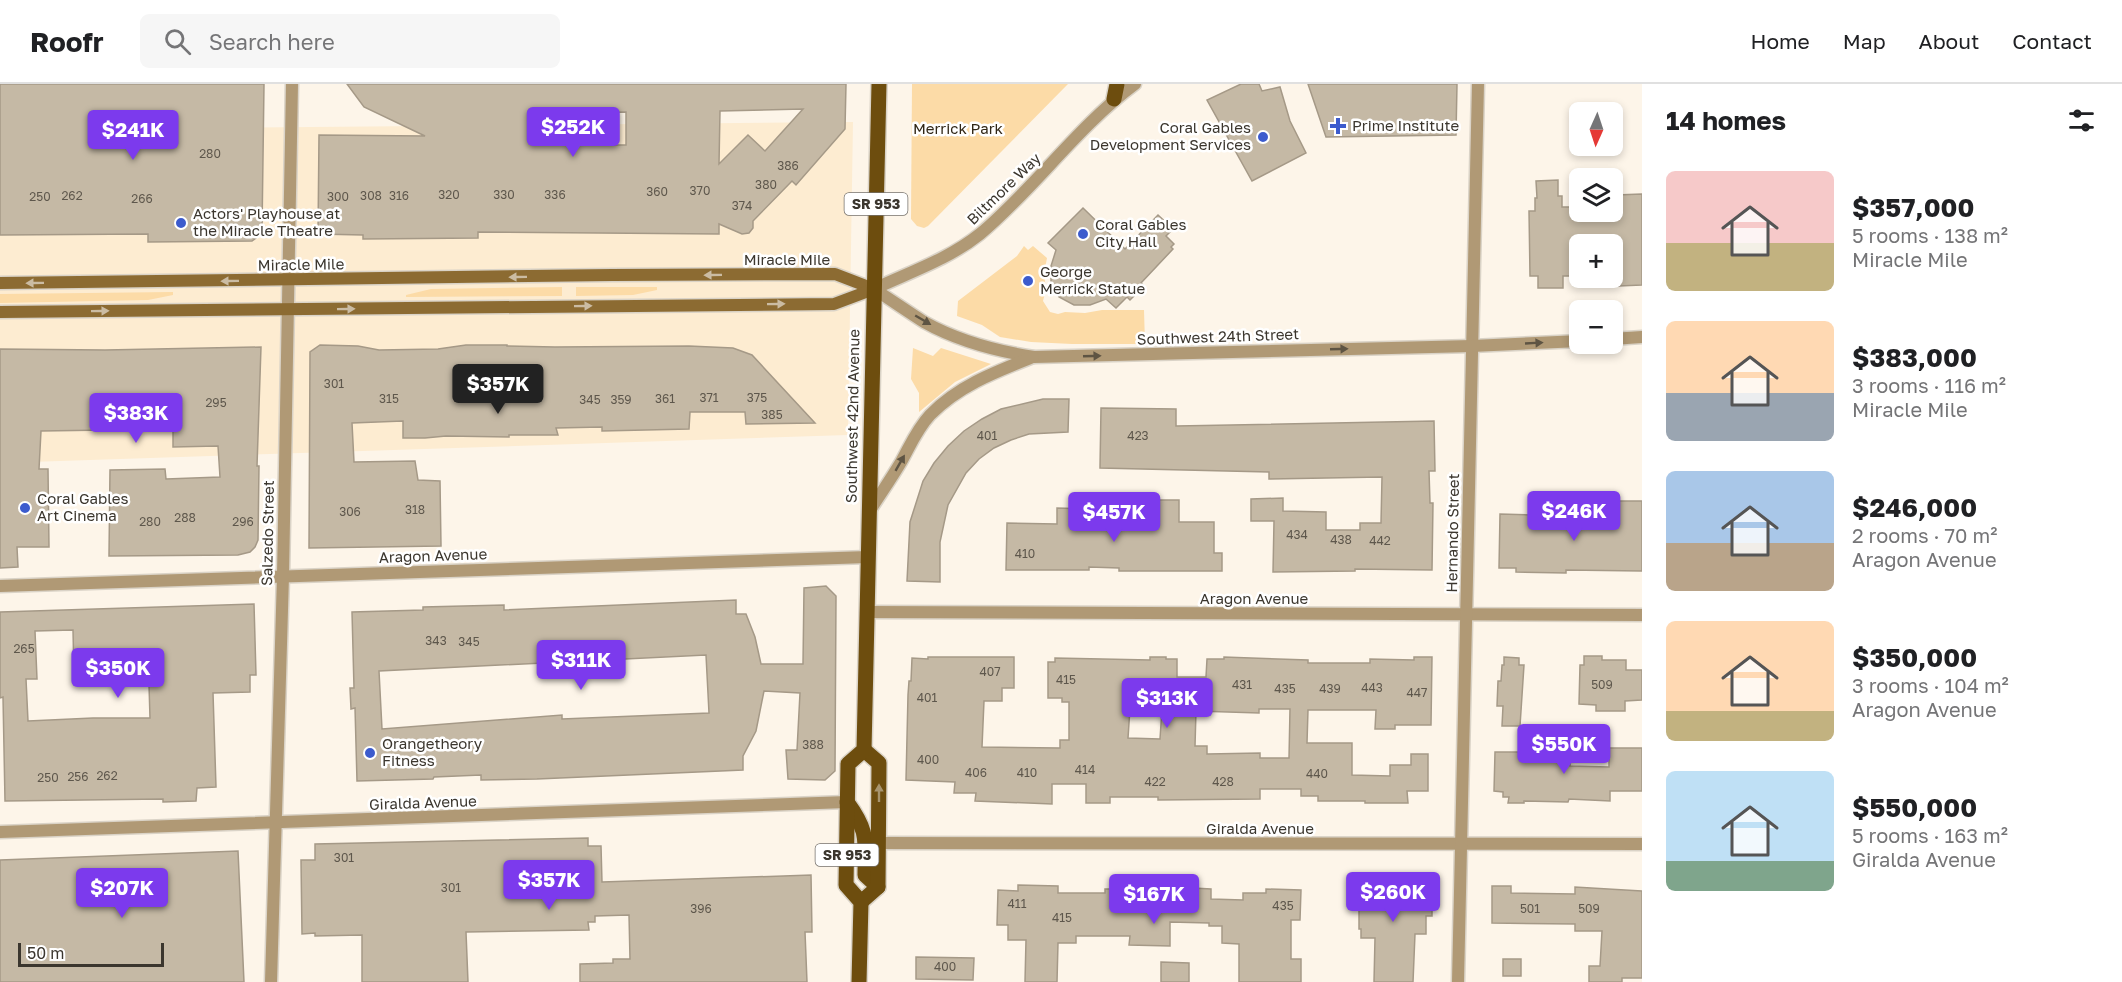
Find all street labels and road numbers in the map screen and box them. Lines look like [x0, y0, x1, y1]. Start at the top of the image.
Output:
street label: Biltmore Way [963, 148, 1044, 228]
road number: SR 953 [844, 193, 908, 215]
street label: Miracle Mile [744, 250, 831, 268]
street label: Miracle Mile [258, 254, 345, 274]
street label: Southwest 24th Street [1137, 324, 1299, 348]
street label: Southwest 42nd Avenue [841, 328, 863, 503]
street label: Hernando Street [1442, 473, 1462, 593]
street label: Salzedo Street [257, 480, 277, 586]
street label: Aragon Avenue [378, 544, 488, 566]
street label: Aragon Avenue [1200, 589, 1308, 607]
street label: Giralda Avenue [369, 791, 477, 813]
street label: Giralda Avenue [1206, 819, 1314, 837]
road number: SR 953 [816, 844, 878, 866]

